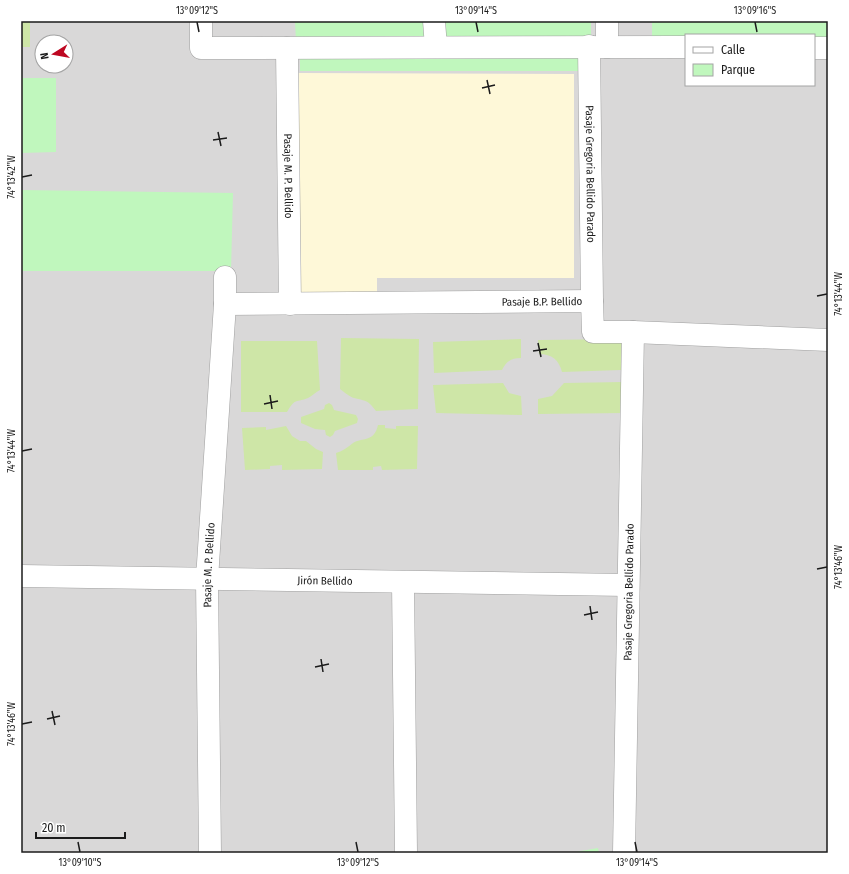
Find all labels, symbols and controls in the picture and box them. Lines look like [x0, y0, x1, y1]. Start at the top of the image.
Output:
text: 13°09'12"S [176, 5, 218, 17]
text: 13°09'14"S [455, 5, 497, 17]
text: 13°09'16"S [734, 5, 776, 17]
north arrow [34, 34, 74, 74]
legend [685, 34, 815, 86]
text: Calle [721, 43, 745, 57]
text: N [38, 51, 52, 60]
text: Parque [721, 63, 755, 77]
street label: Pasaje Gregoria Bellido Parado [583, 105, 597, 243]
street label: Pasaje M. P. Bellido [281, 133, 295, 219]
text: 74°13'42"W [6, 155, 18, 199]
text: 74°13'44"W [833, 272, 845, 316]
street label: Pasaje B.P. Bellido [502, 295, 583, 309]
text: 74°13'44"W [6, 429, 18, 473]
street label: Pasaje M. P. Bellido [201, 522, 218, 608]
street label: Pasaje Gregoria Bellido Parado [621, 523, 637, 661]
text: 74°13'46"W [833, 544, 845, 589]
street label: Jirón Bellido [297, 574, 353, 588]
text: 74°13'46"W [6, 701, 18, 746]
scale bar [36, 814, 125, 840]
text: 20 m [42, 821, 66, 835]
text: 13°09'10"S [59, 857, 101, 869]
text: 13°09'12"S [337, 857, 379, 869]
text: 13°09'14"S [616, 857, 658, 869]

